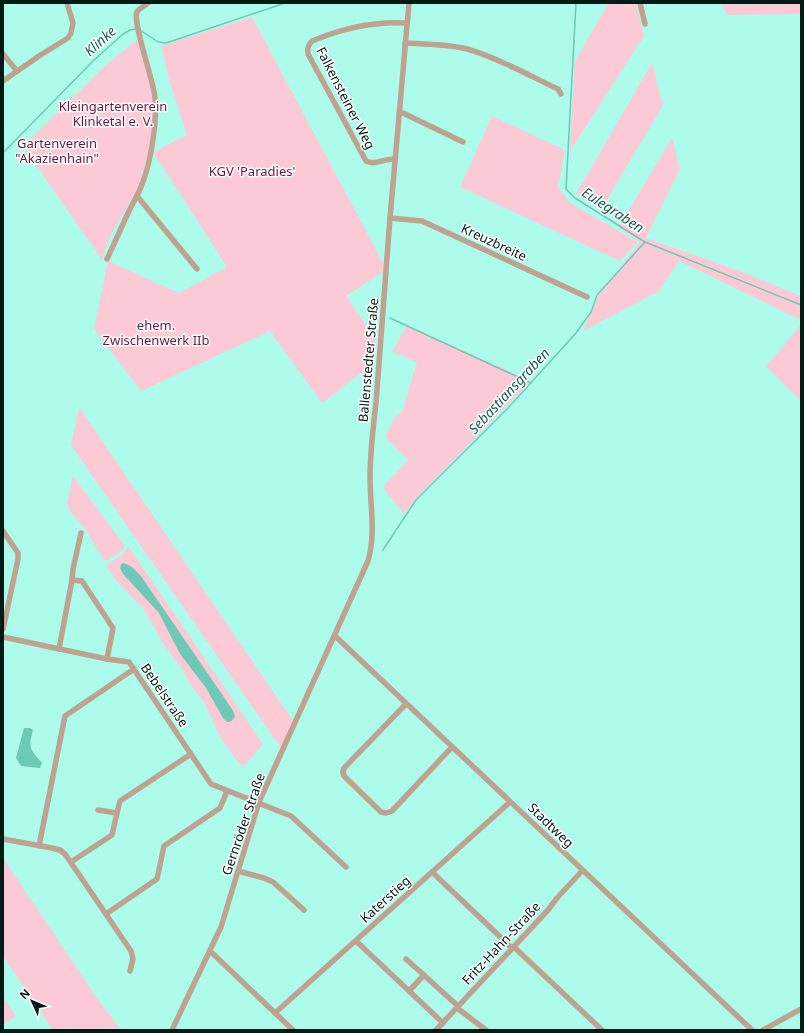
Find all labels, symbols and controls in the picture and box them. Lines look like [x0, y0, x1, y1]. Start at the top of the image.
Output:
water label: Klinke [80, 21, 120, 60]
street label: Falkensteiner Weg [312, 44, 380, 152]
park label: Kleingartenverein Klinketal e. V. [59, 97, 167, 130]
park label: Gartenverein "Akazienhain" [15, 134, 99, 167]
park label: KGV 'Paradies' [209, 162, 295, 180]
water label: Eulegraben [579, 182, 648, 237]
street label: Kreuzbreite [458, 219, 530, 265]
street label: Ballenstedter Straße [354, 297, 382, 423]
park label: ehem. Zwischenwerk IIb [103, 316, 209, 349]
water label: Sebastiansgraben [464, 344, 553, 438]
street label: Bebelstraße [137, 660, 193, 730]
street label: Gernröder Straße [217, 770, 269, 878]
street label: Stadtweg [524, 799, 578, 851]
street label: Katerstieg [356, 871, 414, 927]
street label: Fritz-Hahn-Straße [458, 898, 544, 988]
north arrow [12, 981, 52, 1021]
text: N [16, 985, 33, 1002]

